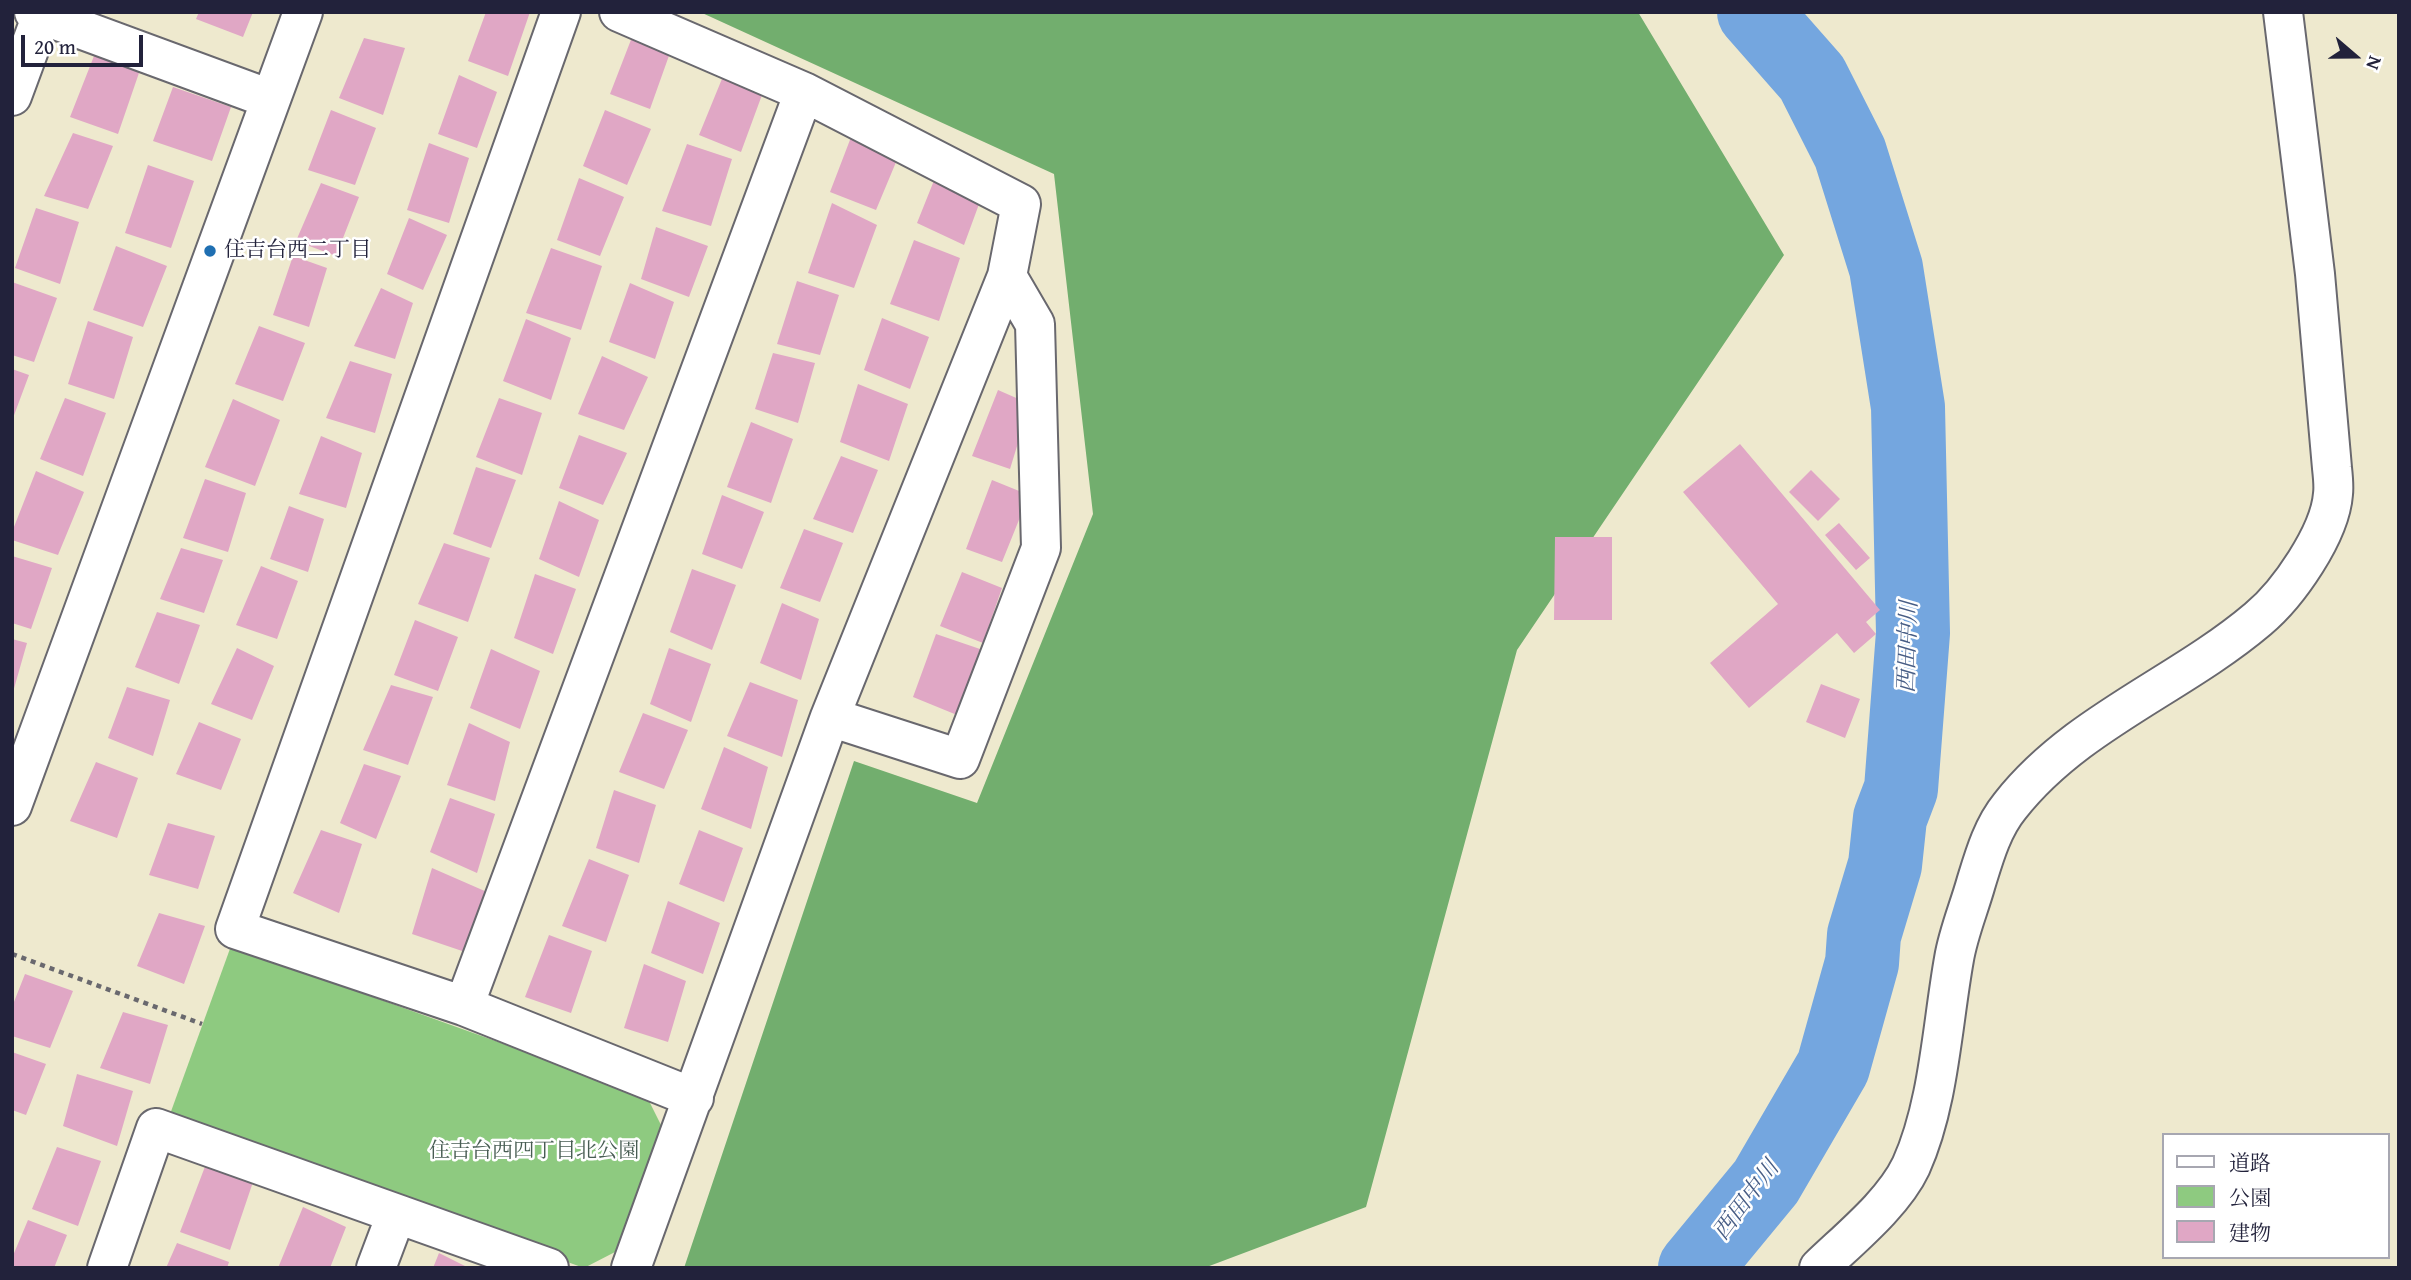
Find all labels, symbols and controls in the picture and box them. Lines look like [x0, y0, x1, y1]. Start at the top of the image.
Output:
scale bar [24, 21, 147, 65]
north arrow [2320, 21, 2390, 91]
text: 20 m [34, 31, 76, 62]
text: N [2359, 52, 2390, 74]
place label: 住吉台西二丁目 [224, 238, 371, 264]
marker: 住吉台西二丁目 [202, 243, 218, 259]
water label: 西田中川 [1894, 601, 1924, 693]
legend [2162, 1133, 2390, 1259]
park label: 住吉台西四丁目北公園 [429, 1139, 639, 1165]
text: 道路 [2229, 1147, 2271, 1178]
water label: 西田中川 [1708, 1156, 1786, 1246]
text: 公園 [2229, 1182, 2271, 1213]
text: 建物 [2229, 1217, 2271, 1248]

